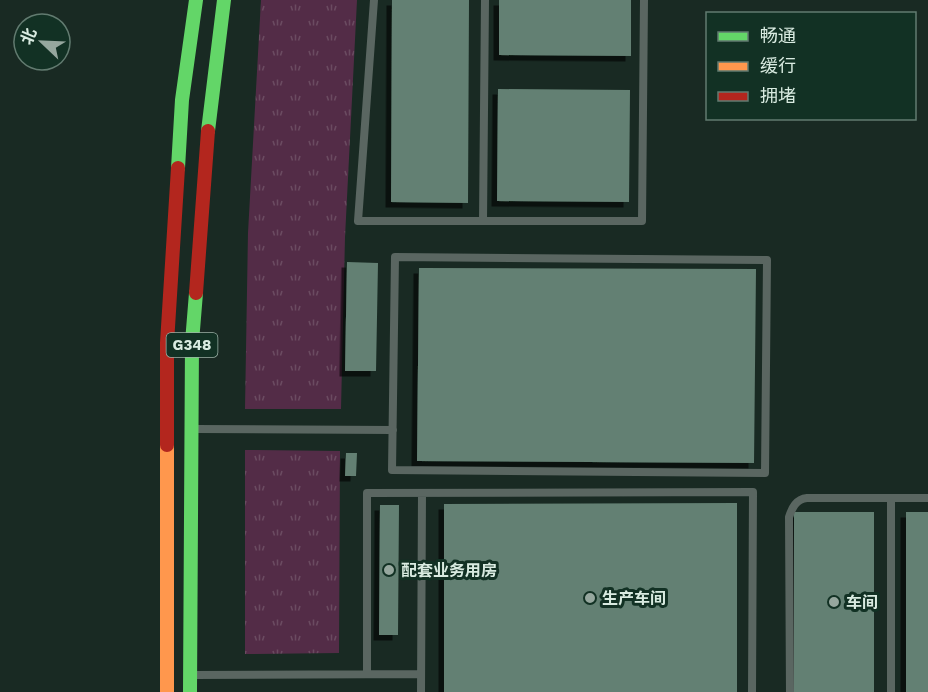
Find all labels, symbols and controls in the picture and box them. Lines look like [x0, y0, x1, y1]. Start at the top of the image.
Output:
north arrow [12, 12, 72, 72]
legend [706, 12, 916, 120]
text: 北 [17, 25, 41, 47]
text: 畅通 [760, 25, 796, 46]
text: 缓行 [760, 55, 796, 76]
text: 拥堵 [760, 85, 796, 106]
road number: G348 [166, 333, 218, 357]
place label: 配套业务用房 [401, 561, 497, 580]
marker: 配套业务用房 [382, 563, 396, 577]
place label: 生产车间 [602, 589, 666, 608]
marker: 生产车间 [583, 591, 597, 605]
place label: 车间 [846, 593, 878, 612]
marker: 车间 [827, 595, 841, 609]

